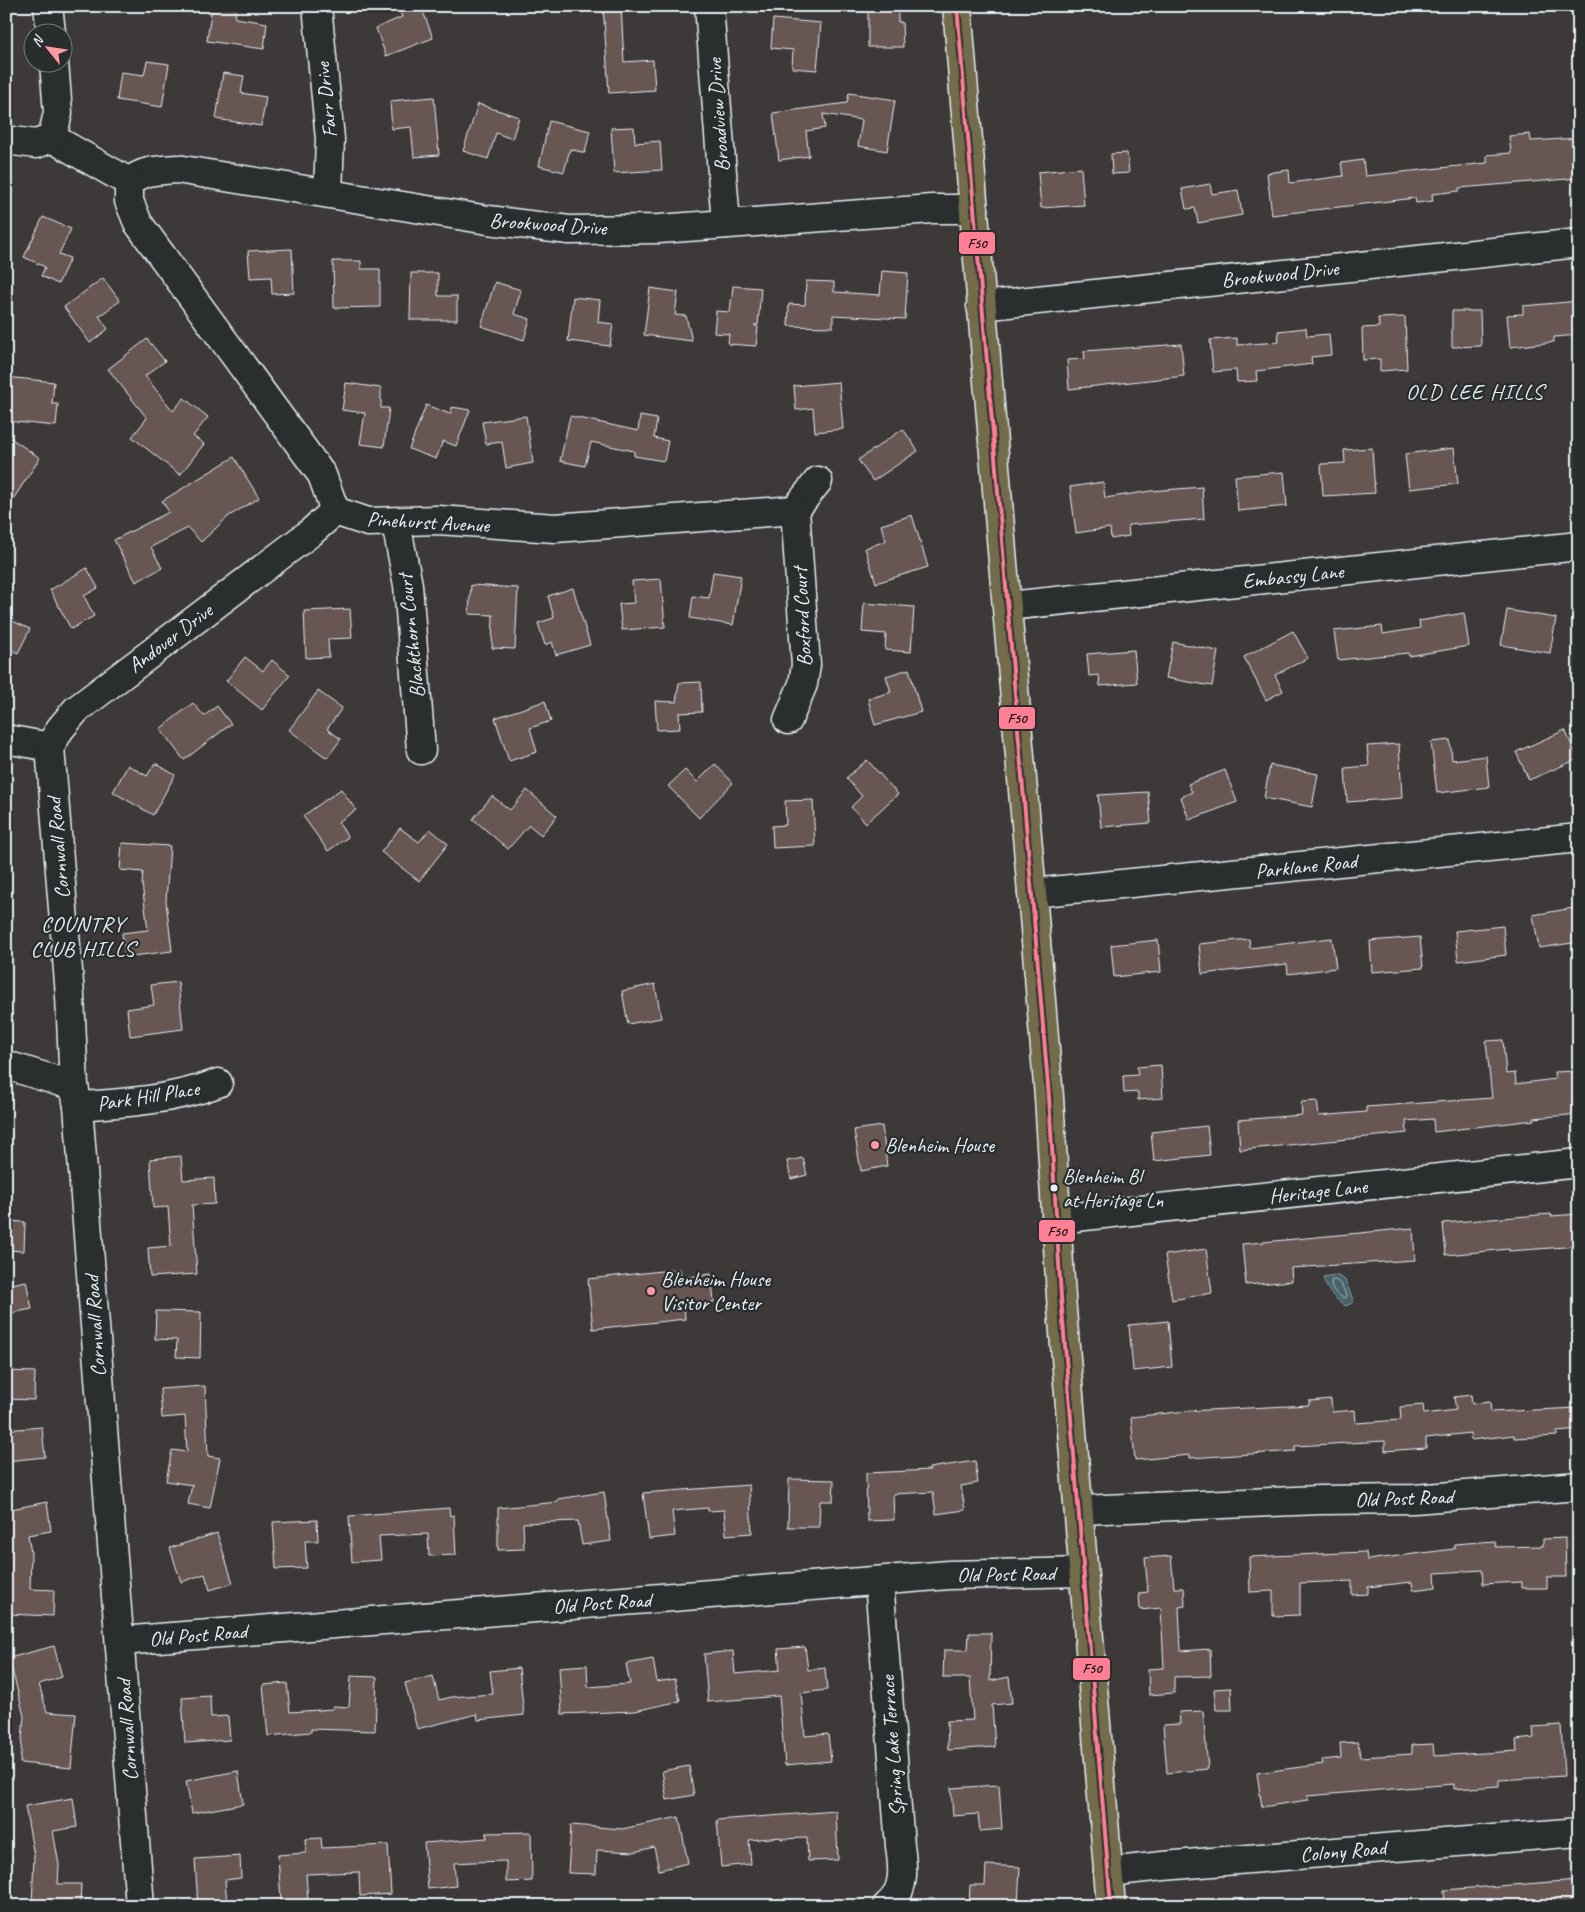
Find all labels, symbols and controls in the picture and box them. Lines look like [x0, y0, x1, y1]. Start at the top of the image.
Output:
north arrow [22, 22, 72, 72]
text: N [28, 32, 48, 50]
street label: Broadview Drive [701, 56, 735, 173]
street label: Farr Drive [309, 60, 343, 139]
street label: Brookwood Drive [489, 207, 609, 241]
line badge: F50 [958, 231, 996, 255]
text: F50 [968, 235, 988, 252]
street label: Brookwood Drive [1220, 255, 1341, 293]
district label: OLD LEE HILLS [1406, 378, 1547, 406]
street label: Pinehurst Avenue [366, 506, 491, 538]
street label: Embassy Lane [1241, 558, 1346, 594]
street label: Boxford Court [786, 564, 818, 667]
street label: Blackthorn Court [391, 570, 430, 699]
street label: Andover Drive [123, 596, 219, 678]
line badge: F50 [998, 706, 1036, 730]
text: F50 [1008, 710, 1028, 727]
street label: Cornwall Road [40, 793, 75, 900]
street label: Parklane Road [1254, 847, 1362, 884]
district label: COUNTRY CLUB HILLS [30, 910, 139, 963]
street label: Park Hill Place [95, 1075, 203, 1117]
place label: Blenheim House [885, 1132, 995, 1158]
marker: Blenheim House [869, 1139, 881, 1151]
place label: Blenheim Bl at Heritage Ln [1063, 1164, 1164, 1213]
street label: Heritage Lane [1268, 1173, 1370, 1209]
marker: Blenheim Bl at Heritage Ln [1049, 1183, 1059, 1193]
line badge: F50 [1038, 1219, 1076, 1243]
text: F50 [1048, 1223, 1068, 1240]
place label: Blenheim House Visitor Center [661, 1266, 771, 1316]
street label: Cornwall Road [78, 1272, 112, 1378]
marker: Blenheim House Visitor Center [645, 1285, 657, 1297]
street label: Old Post Road [1354, 1483, 1457, 1513]
street label: Old Post Road [957, 1560, 1059, 1588]
street label: Old Post Road [552, 1586, 656, 1619]
street label: Old Post Road [148, 1617, 252, 1652]
line badge: F50 [1072, 1657, 1111, 1681]
text: F50 [1083, 1660, 1103, 1677]
street label: Spring Lake Terrace [874, 1674, 910, 1817]
street label: Cornwall Road [110, 1676, 144, 1782]
street label: Colony Road [1299, 1834, 1391, 1868]

